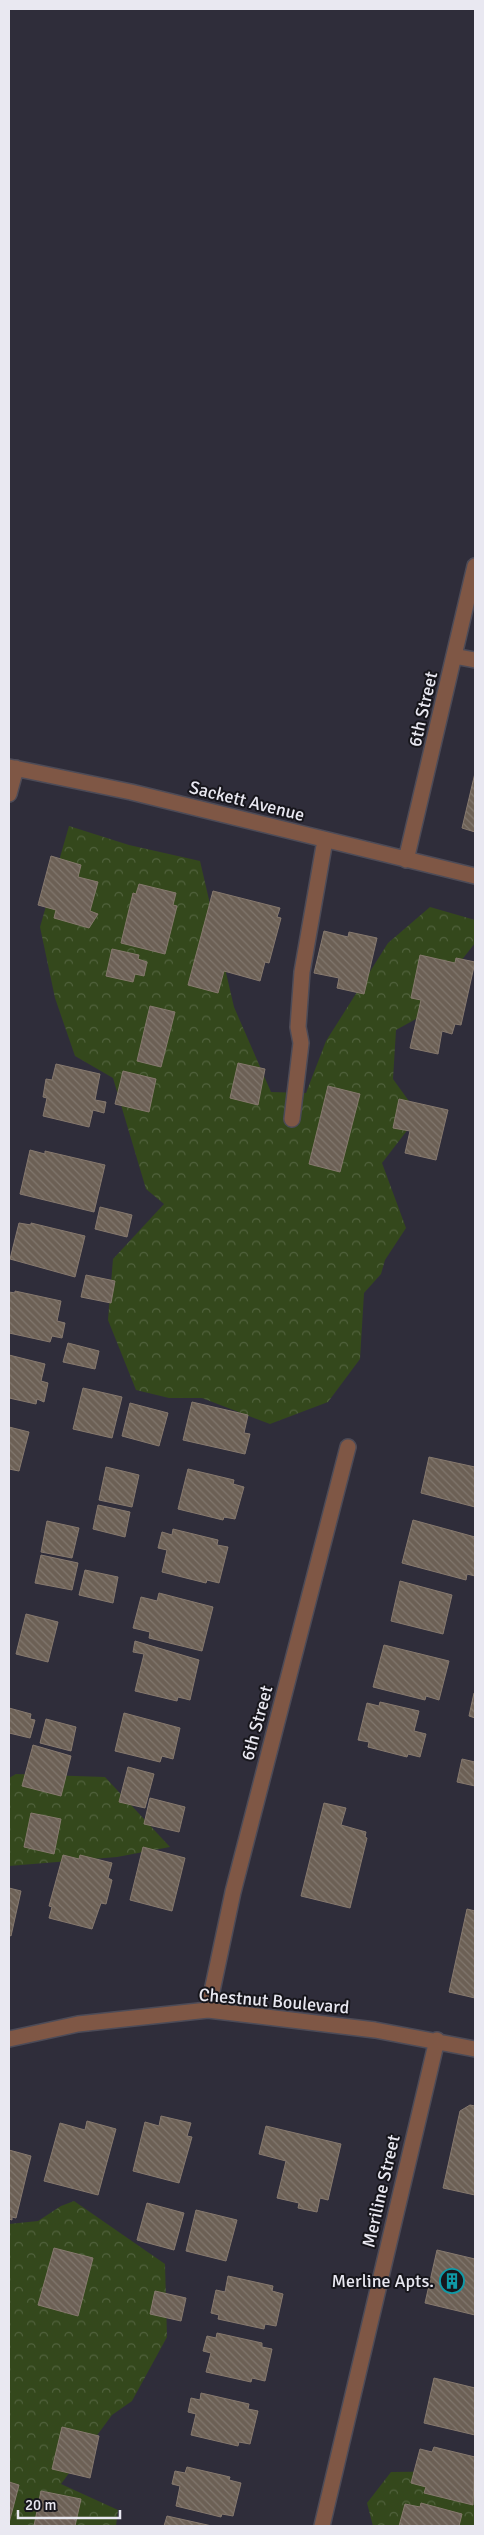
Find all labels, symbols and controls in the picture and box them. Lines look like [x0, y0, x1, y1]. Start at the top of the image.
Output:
street label: 6th Street [404, 669, 442, 749]
street label: Sackett Avenue [187, 776, 307, 826]
street label: 6th Street [236, 1683, 278, 1763]
street label: Chestnut Boulevard [198, 1983, 350, 2019]
street label: Meriline Street [357, 2132, 405, 2250]
building icon: Merline Apts. [439, 2268, 465, 2294]
place label: Merline Apts. [332, 2270, 434, 2292]
scale bar [18, 2488, 120, 2520]
text: 20 m [25, 2496, 56, 2514]

